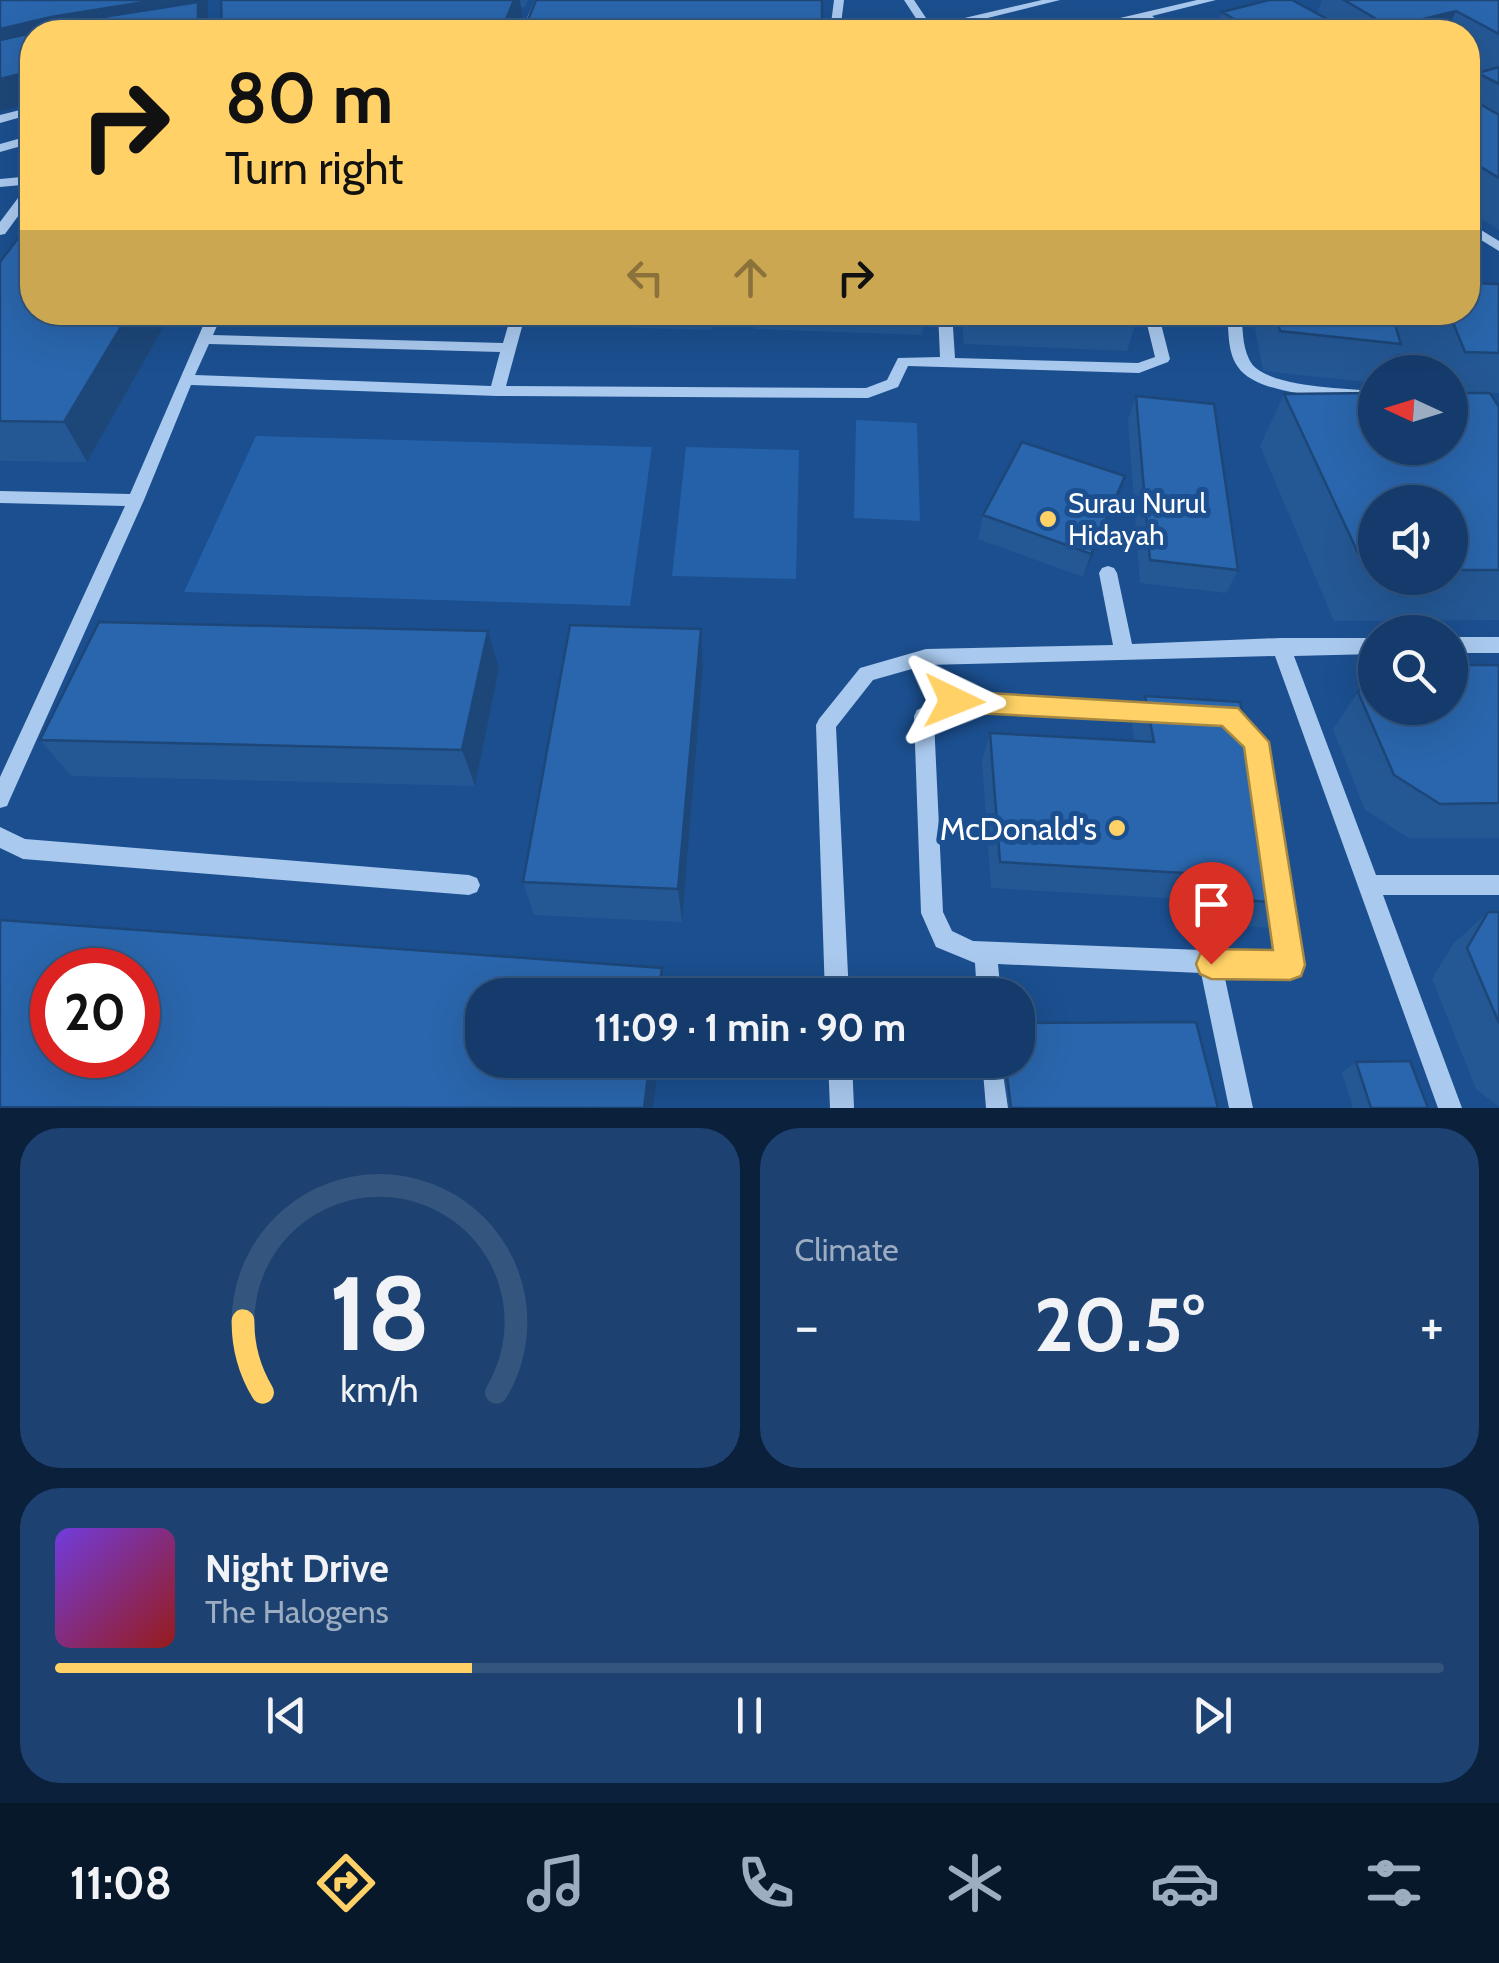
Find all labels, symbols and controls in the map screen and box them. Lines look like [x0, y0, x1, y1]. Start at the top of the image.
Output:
text: 80 m [225, 55, 393, 141]
icon: right [60, 60, 190, 190]
text: Turn right [225, 141, 404, 195]
icon: left [618, 250, 673, 305]
icon: ahead [723, 250, 778, 305]
icon: right [828, 250, 883, 305]
north arrow [1358, 355, 1468, 465]
map controls [1358, 355, 1468, 725]
button: sound [1358, 485, 1468, 595]
place label: Surau Nurul Hidayah [1068, 486, 1207, 552]
marker: Surau Nurul Hidayah [1037, 508, 1059, 530]
button: search [1358, 615, 1468, 725]
position arrow [902, 649, 1006, 753]
place label: McDonald's [940, 809, 1097, 848]
marker: McDonald's [1106, 817, 1128, 839]
pin [1169, 862, 1254, 965]
icon: arrive [1184, 877, 1239, 932]
speed limit sign: 20 [30, 948, 160, 1078]
text: 11:09 · 1 min · 90 m [594, 1004, 906, 1051]
text: Climate [795, 1230, 899, 1269]
text: 18 [329, 1250, 430, 1376]
text: 20.5° [1034, 1279, 1204, 1370]
text: − [795, 1292, 819, 1359]
text: + [1420, 1292, 1444, 1359]
text: km/h [341, 1368, 419, 1411]
text: Night Drive [205, 1545, 389, 1592]
text: The Halogens [205, 1592, 389, 1631]
icon: previous [259, 1688, 314, 1743]
icon: pause [722, 1688, 777, 1743]
icon: next [1185, 1688, 1240, 1743]
icon: directions [311, 1848, 381, 1918]
icon: music [521, 1848, 591, 1918]
icon: phone [731, 1848, 801, 1918]
icon: climate [940, 1848, 1010, 1918]
icon: car [1150, 1848, 1220, 1918]
icon: filters [1359, 1848, 1429, 1918]
text: 11:08 [70, 1856, 172, 1910]

